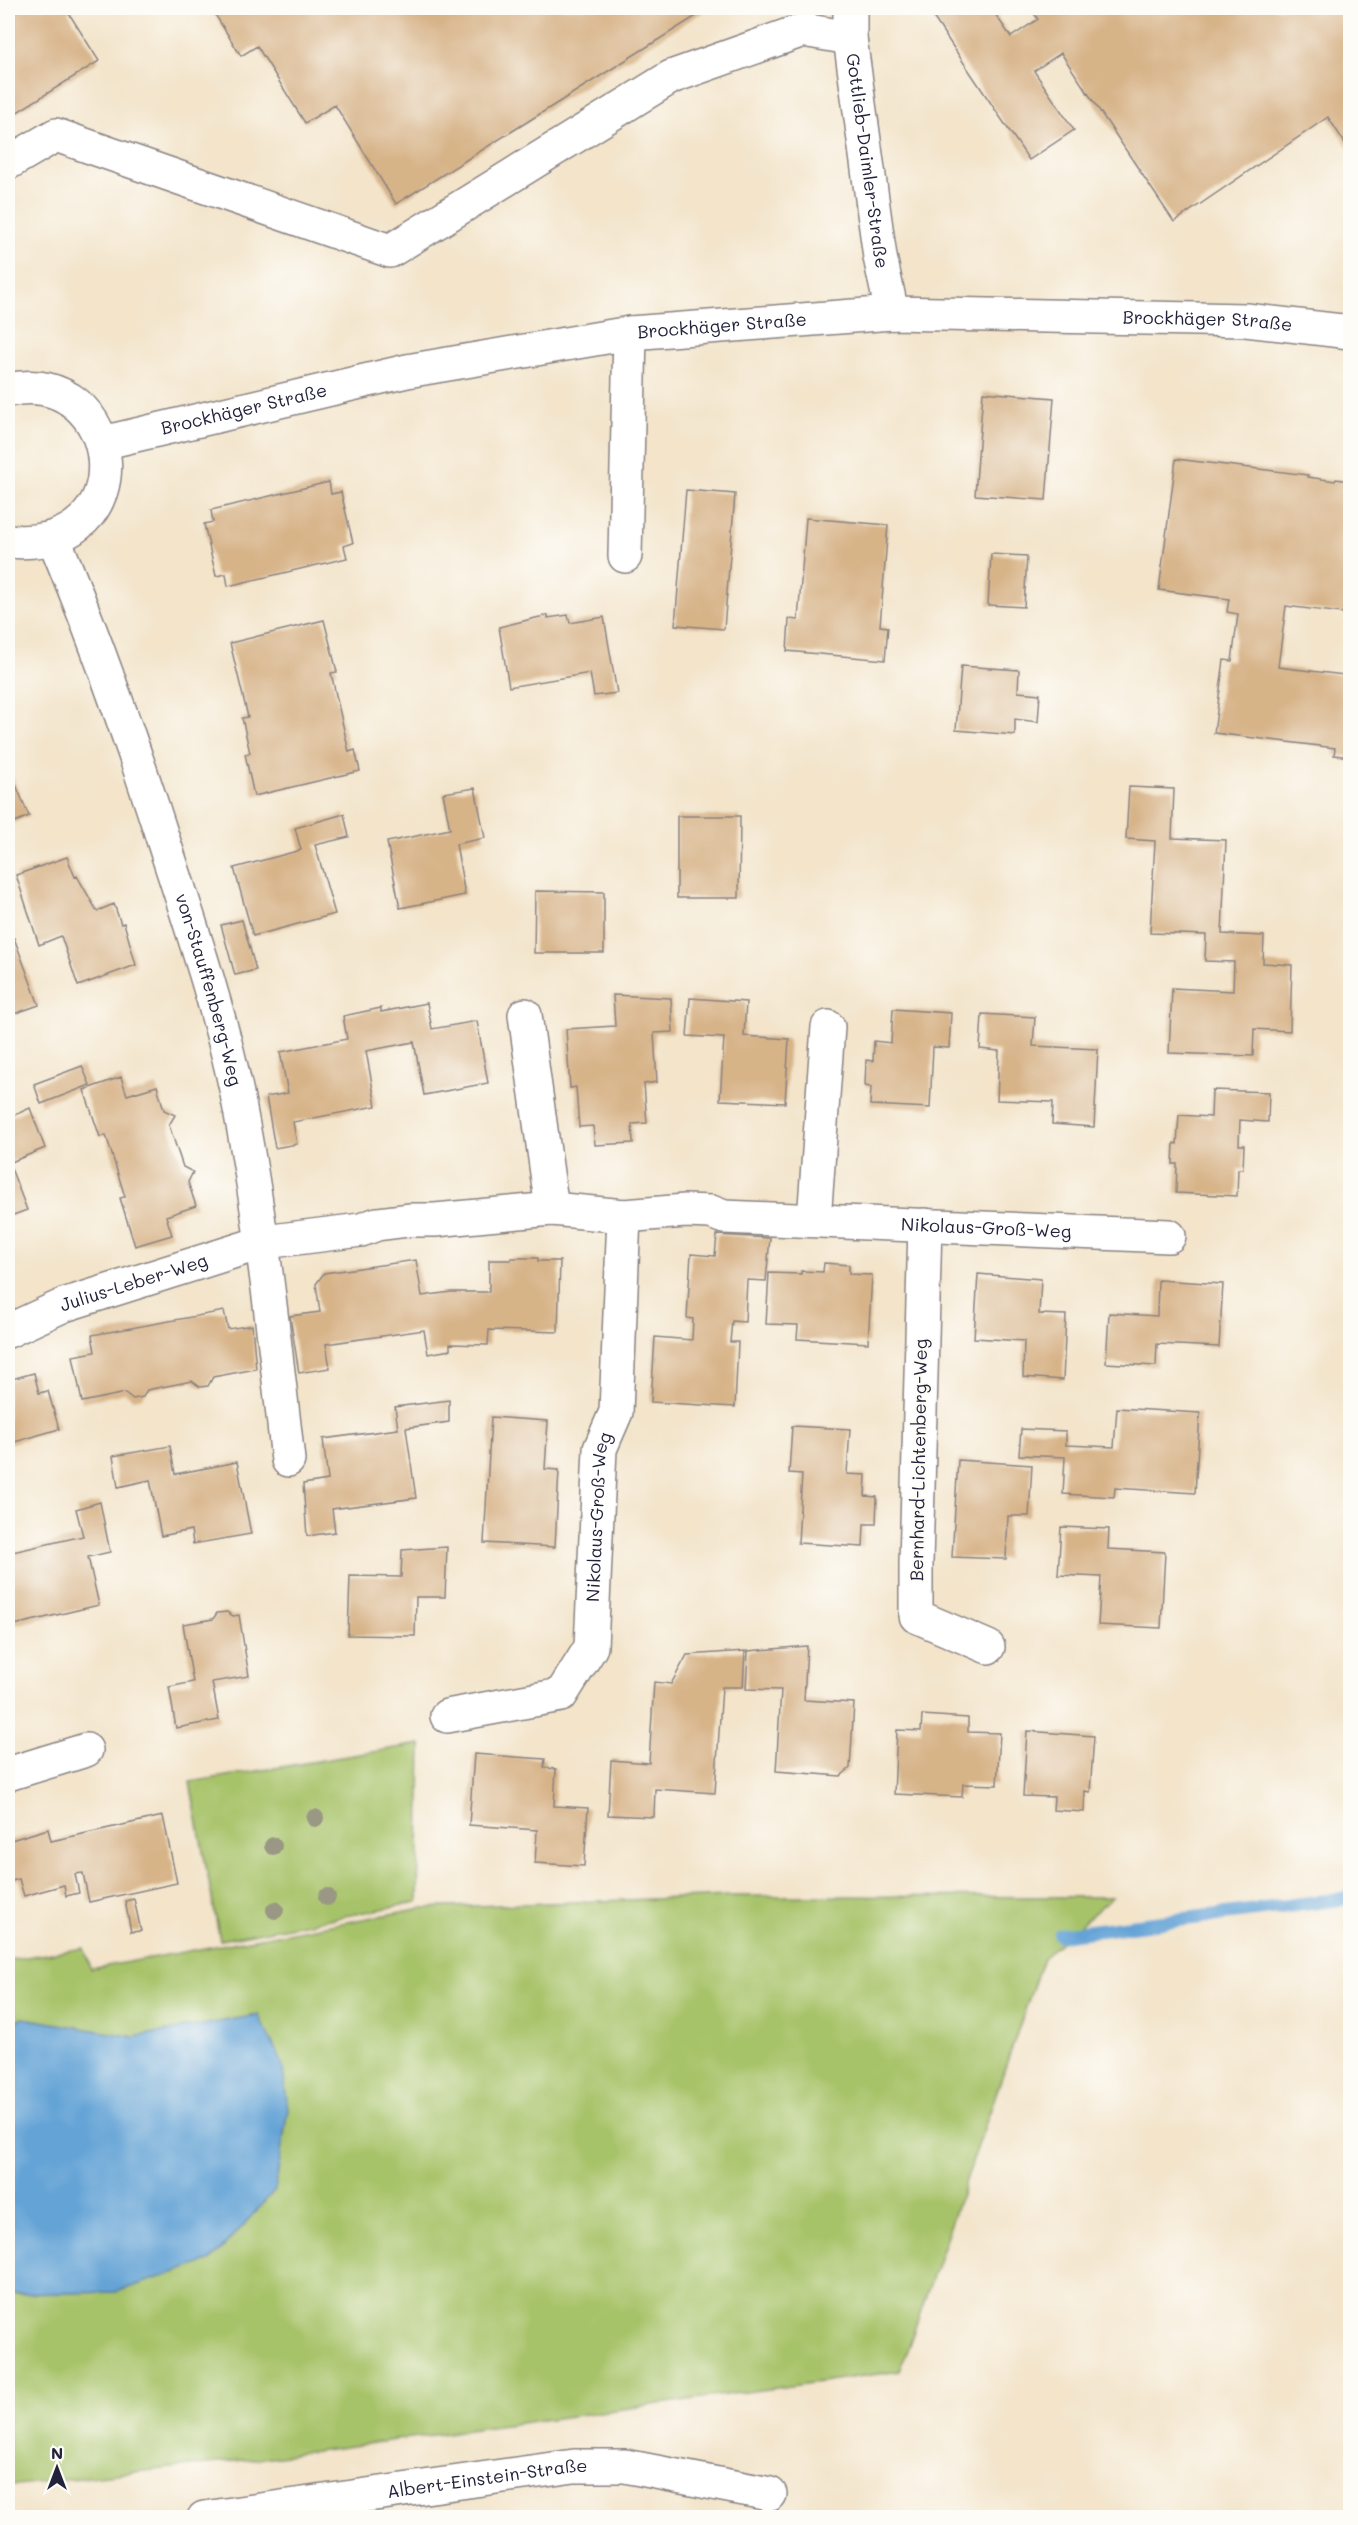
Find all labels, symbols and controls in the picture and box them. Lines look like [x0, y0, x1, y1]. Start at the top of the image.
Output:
street label: Gottlieb-Daimler-Straße [841, 52, 895, 270]
street label: Brockhäger Straße [1122, 305, 1294, 336]
street label: Brockhäger Straße [637, 307, 808, 343]
street label: Brockhäger Straße [158, 377, 329, 440]
street label: von-Stauffenberg-Weg [170, 890, 248, 1088]
street label: Nikolaus-Groß-Weg [901, 1212, 1072, 1243]
street label: Julius-Leber-Weg [57, 1248, 210, 1317]
street label: Bernhard-Lichtenberg-Weg [904, 1339, 932, 1581]
street label: Nikolaus-Groß-Weg [580, 1428, 617, 1602]
north arrow [27, 2438, 87, 2498]
text: N [51, 2442, 63, 2463]
street label: Albert-Einstein-Straße [385, 2453, 587, 2503]

